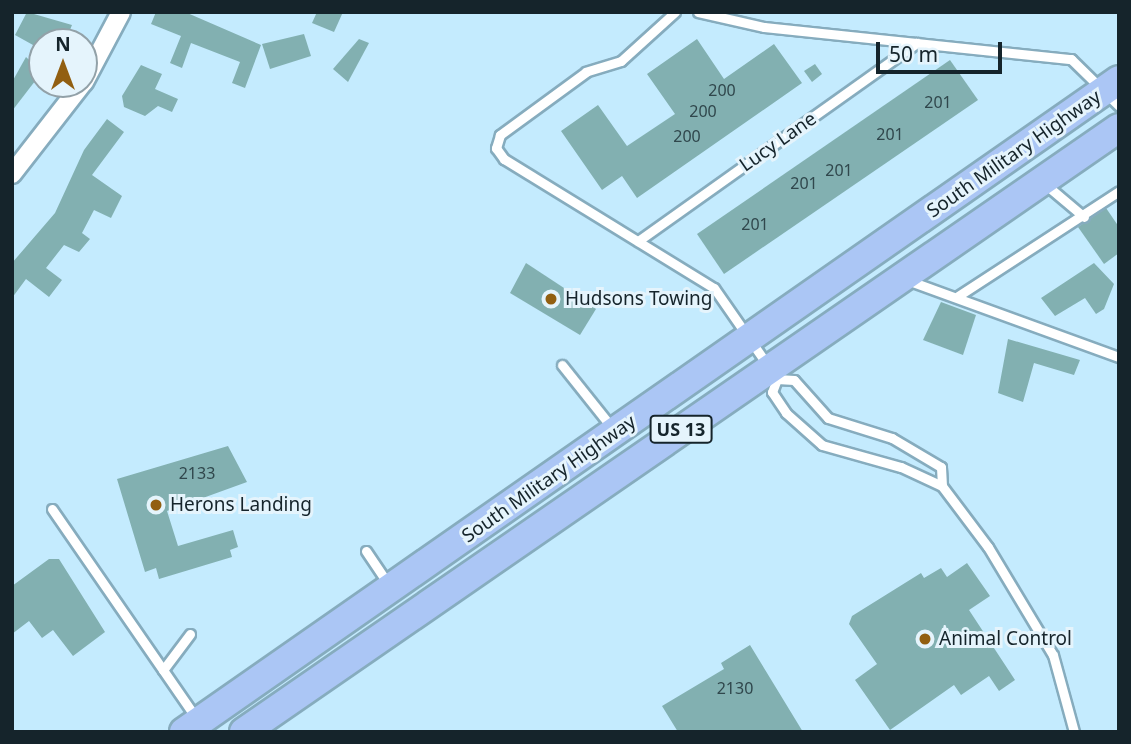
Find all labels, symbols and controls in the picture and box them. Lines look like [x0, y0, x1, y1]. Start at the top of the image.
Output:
north arrow [28, 28, 98, 98]
scale bar [879, 28, 1005, 72]
text: N [55, 31, 71, 57]
text: 50 m [889, 40, 938, 68]
house number: 200 [708, 80, 736, 100]
street label: South Military Highway [923, 85, 1105, 223]
house number: 201 [924, 92, 952, 112]
house number: 200 [689, 101, 717, 121]
street label: Lucy Lane [735, 107, 821, 177]
house number: 201 [876, 124, 904, 144]
house number: 200 [673, 126, 701, 146]
house number: 201 [825, 160, 853, 180]
house number: 201 [790, 173, 818, 193]
house number: 201 [741, 214, 769, 234]
place label: Hudsons Towing [565, 288, 712, 310]
marker: Hudsons Towing [543, 291, 559, 307]
street label: South Military Highway [458, 410, 640, 548]
road number: US 13 [650, 414, 712, 444]
house number: 2133 [179, 463, 215, 483]
place label: Herons Landing [170, 494, 312, 516]
marker: Herons Landing [148, 497, 164, 513]
place label: Animal Control [939, 628, 1072, 650]
marker: Animal Control [917, 631, 933, 647]
house number: 2130 [717, 678, 753, 698]

